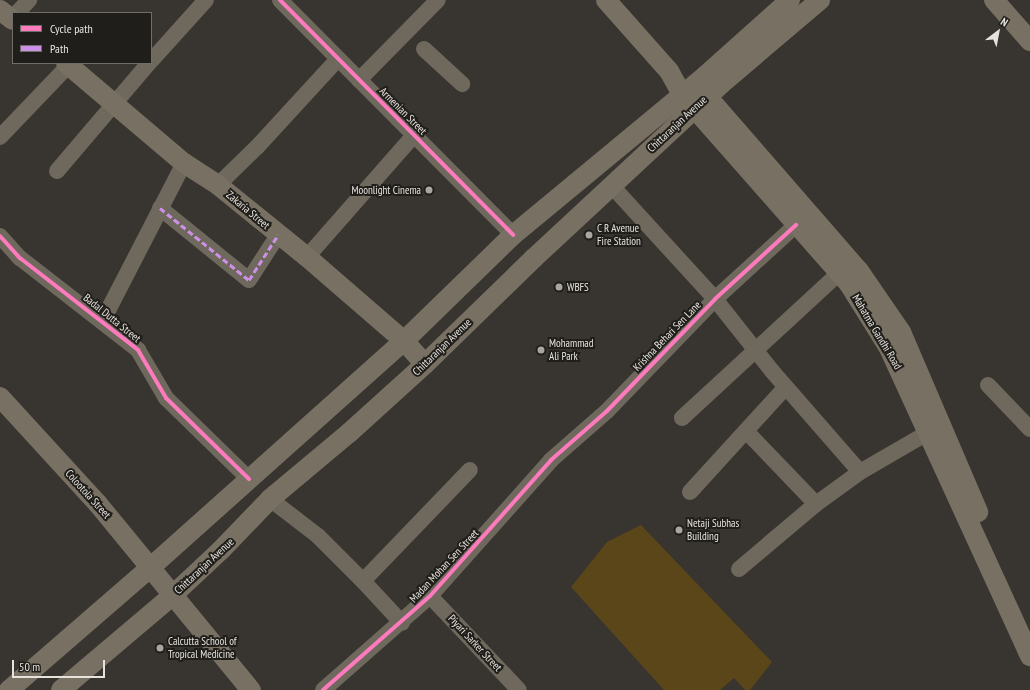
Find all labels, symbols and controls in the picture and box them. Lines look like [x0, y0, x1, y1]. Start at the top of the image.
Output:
legend [12, 12, 152, 64]
north arrow [978, 12, 1018, 52]
text: N [998, 14, 1011, 29]
text: Cycle path [50, 21, 93, 36]
text: Path [50, 41, 68, 56]
street label: Armenian Street [377, 85, 429, 137]
street label: Chittaranjan Avenue [644, 93, 710, 155]
place label: Moonlight Cinema [351, 183, 421, 197]
marker: Moonlight Cinema [424, 185, 434, 195]
street label: Zakaria Street [224, 188, 272, 232]
place label: C R Avenue Fire Station [597, 222, 641, 248]
marker: C R Avenue Fire Station [584, 230, 594, 240]
place label: WBFS [567, 280, 589, 294]
marker: WBFS [554, 282, 564, 292]
street label: Badal Dutta Street [81, 291, 143, 345]
street label: Mahatma Gandhi Road [849, 292, 905, 372]
street label: Krishna Behari Sen Lane [630, 298, 704, 374]
street label: Chittaranjan Avenue [410, 316, 474, 378]
place label: Mohammad Ali Park [549, 337, 593, 363]
marker: Mohammad Ali Park [536, 345, 546, 355]
street label: Colootola Street [63, 467, 113, 521]
place label: Netaji Subhas Building [687, 517, 739, 543]
marker: Netaji Subhas Building [674, 525, 684, 535]
street label: Madan Mohan Sen Street [407, 527, 481, 605]
street label: Chittaranjan Avenue [171, 535, 237, 597]
street label: Piyari Sarker Street [445, 612, 505, 674]
place label: Calcutta School of Tropical Medicine [168, 635, 237, 661]
marker: Calcutta School of Tropical Medicine [155, 643, 165, 653]
scale bar [14, 652, 107, 678]
text: 50 m [19, 659, 40, 674]

